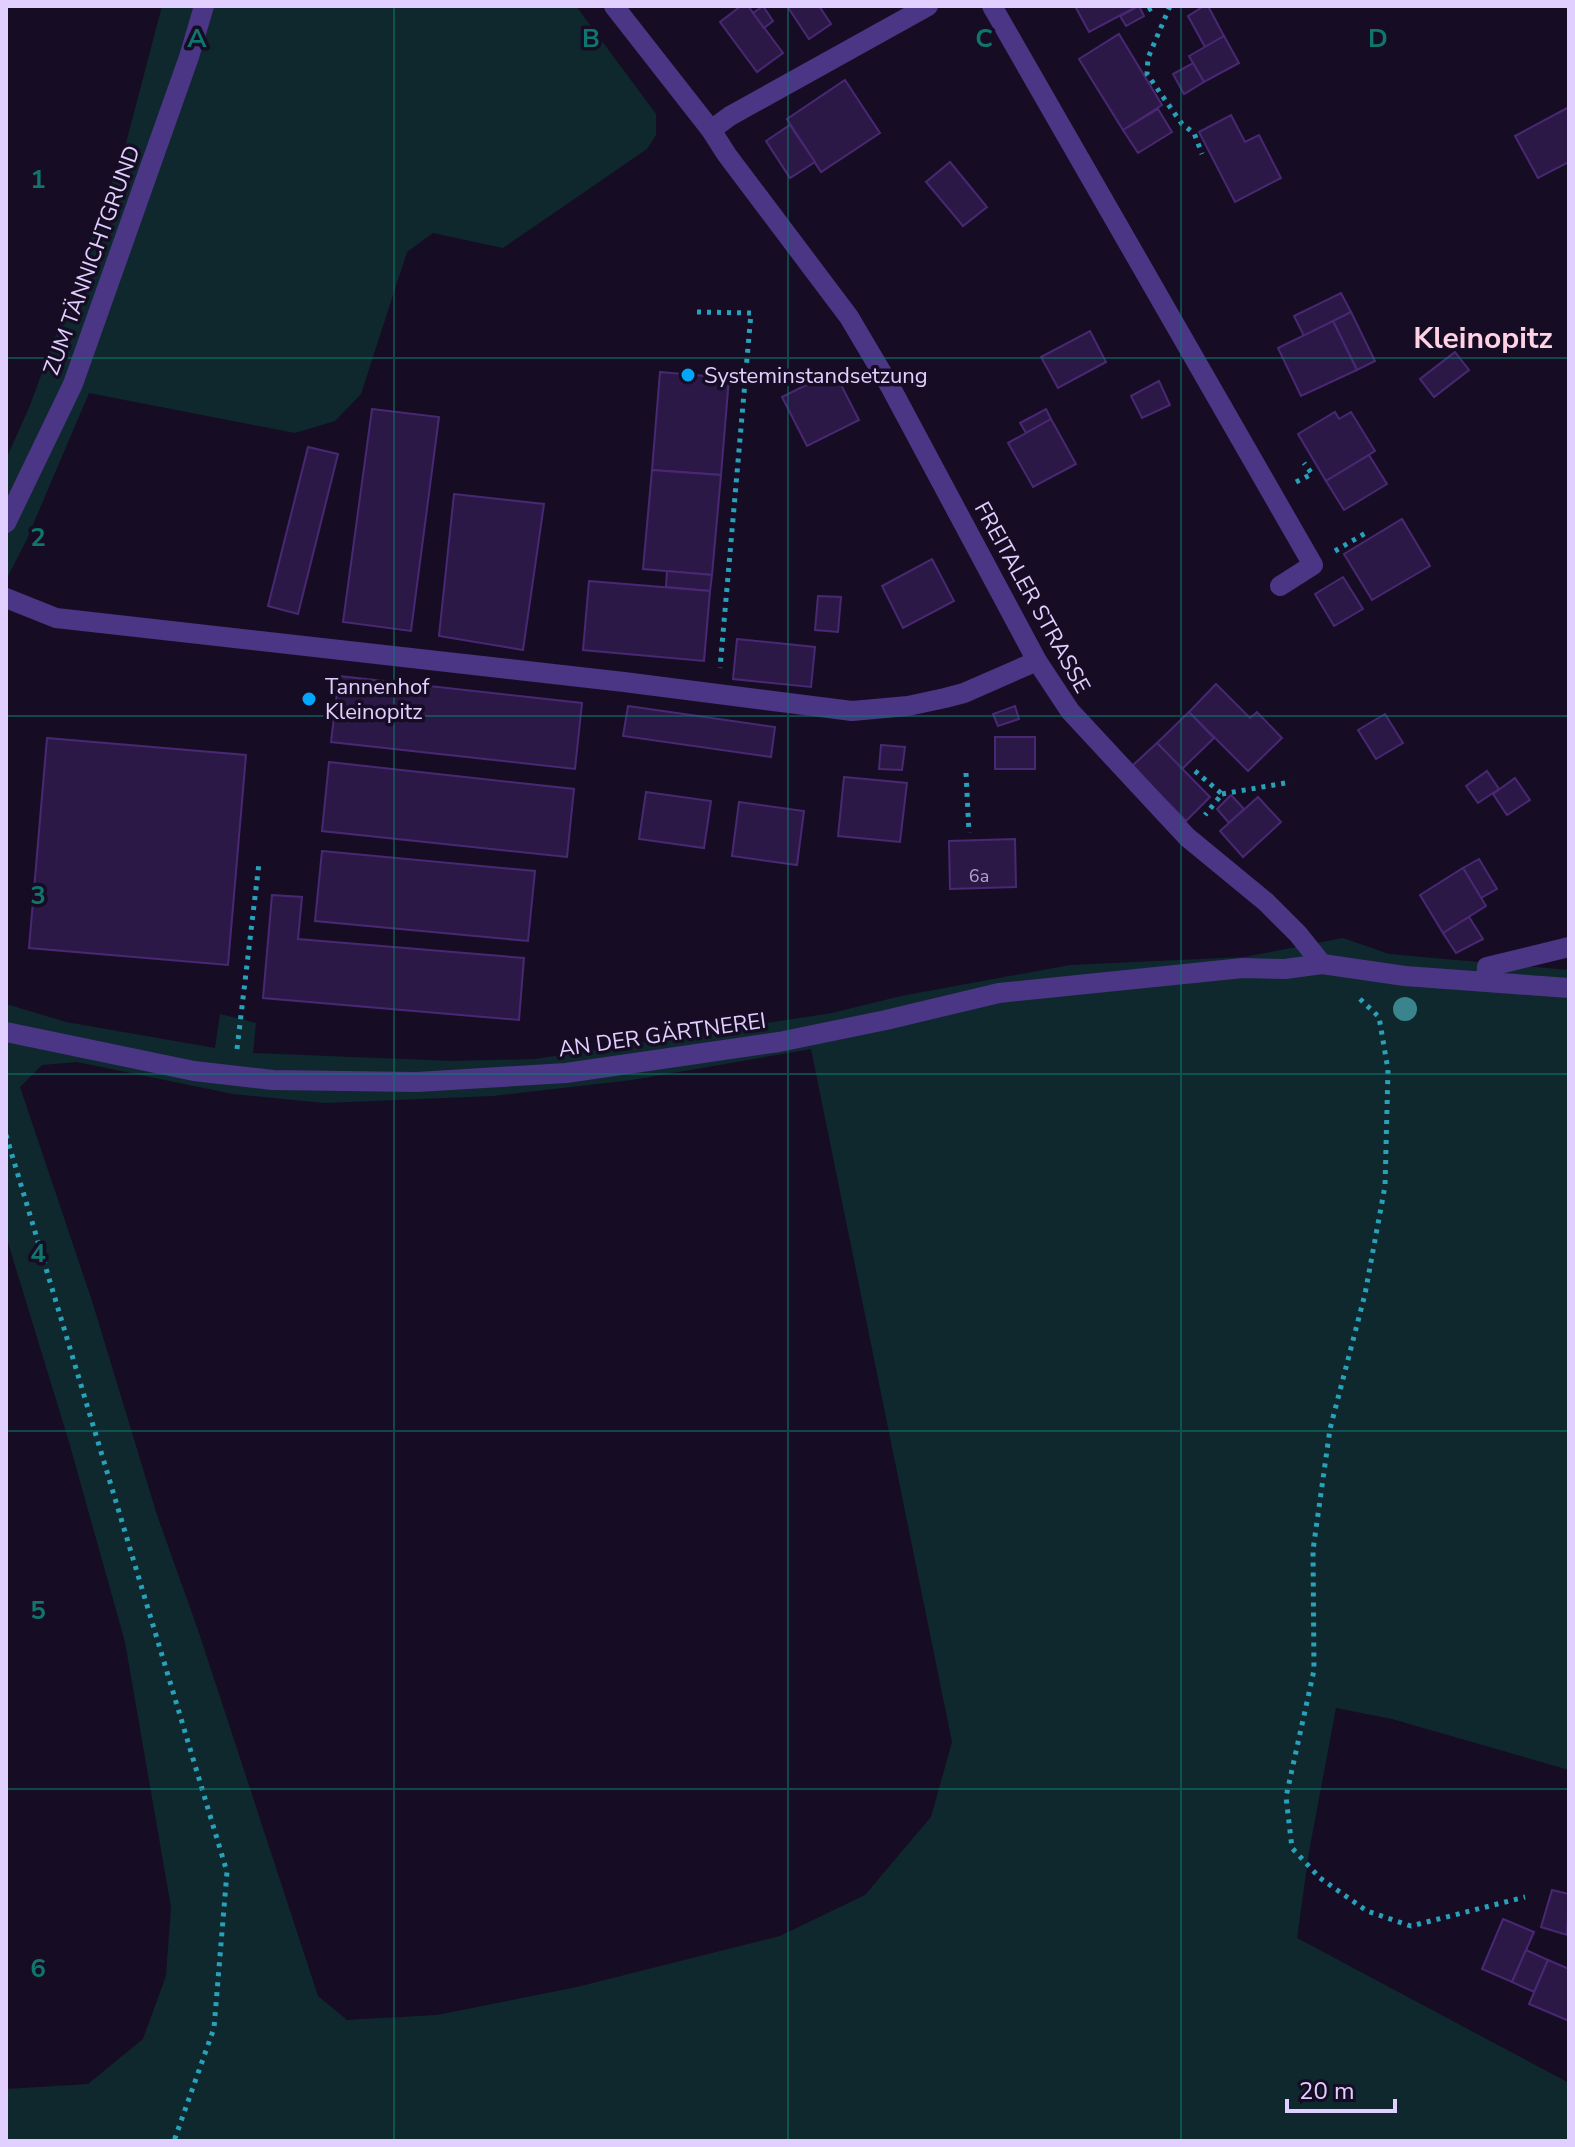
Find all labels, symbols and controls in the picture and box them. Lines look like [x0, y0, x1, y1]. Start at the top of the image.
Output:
text: A [187, 21, 207, 56]
text: B [582, 21, 600, 56]
text: C [975, 21, 993, 56]
text: D [1368, 21, 1388, 56]
street label: ZUM TÄNNICHTGRUND [36, 141, 147, 379]
text: 1 [30, 162, 46, 197]
district label: Kleinopitz [1413, 318, 1553, 359]
place label: Systeminstandsetzung [704, 361, 928, 391]
marker: Systeminstandsetzung [679, 366, 697, 384]
street label: FREITALER STRASSE [967, 496, 1097, 699]
text: 2 [30, 520, 46, 555]
place label: Tannenhof Kleinopitz [325, 672, 430, 727]
marker: Tannenhof Kleinopitz [300, 690, 318, 708]
house number: 6a [969, 864, 989, 888]
text: 3 [30, 878, 46, 913]
street label: AN DER GÄRTNEREI [556, 1006, 768, 1064]
text: 4 [30, 1236, 46, 1271]
text: 5 [30, 1593, 46, 1628]
text: 6 [30, 1951, 46, 1986]
scale bar [1287, 2063, 1395, 2113]
text: 20 m [1299, 2075, 1355, 2107]

